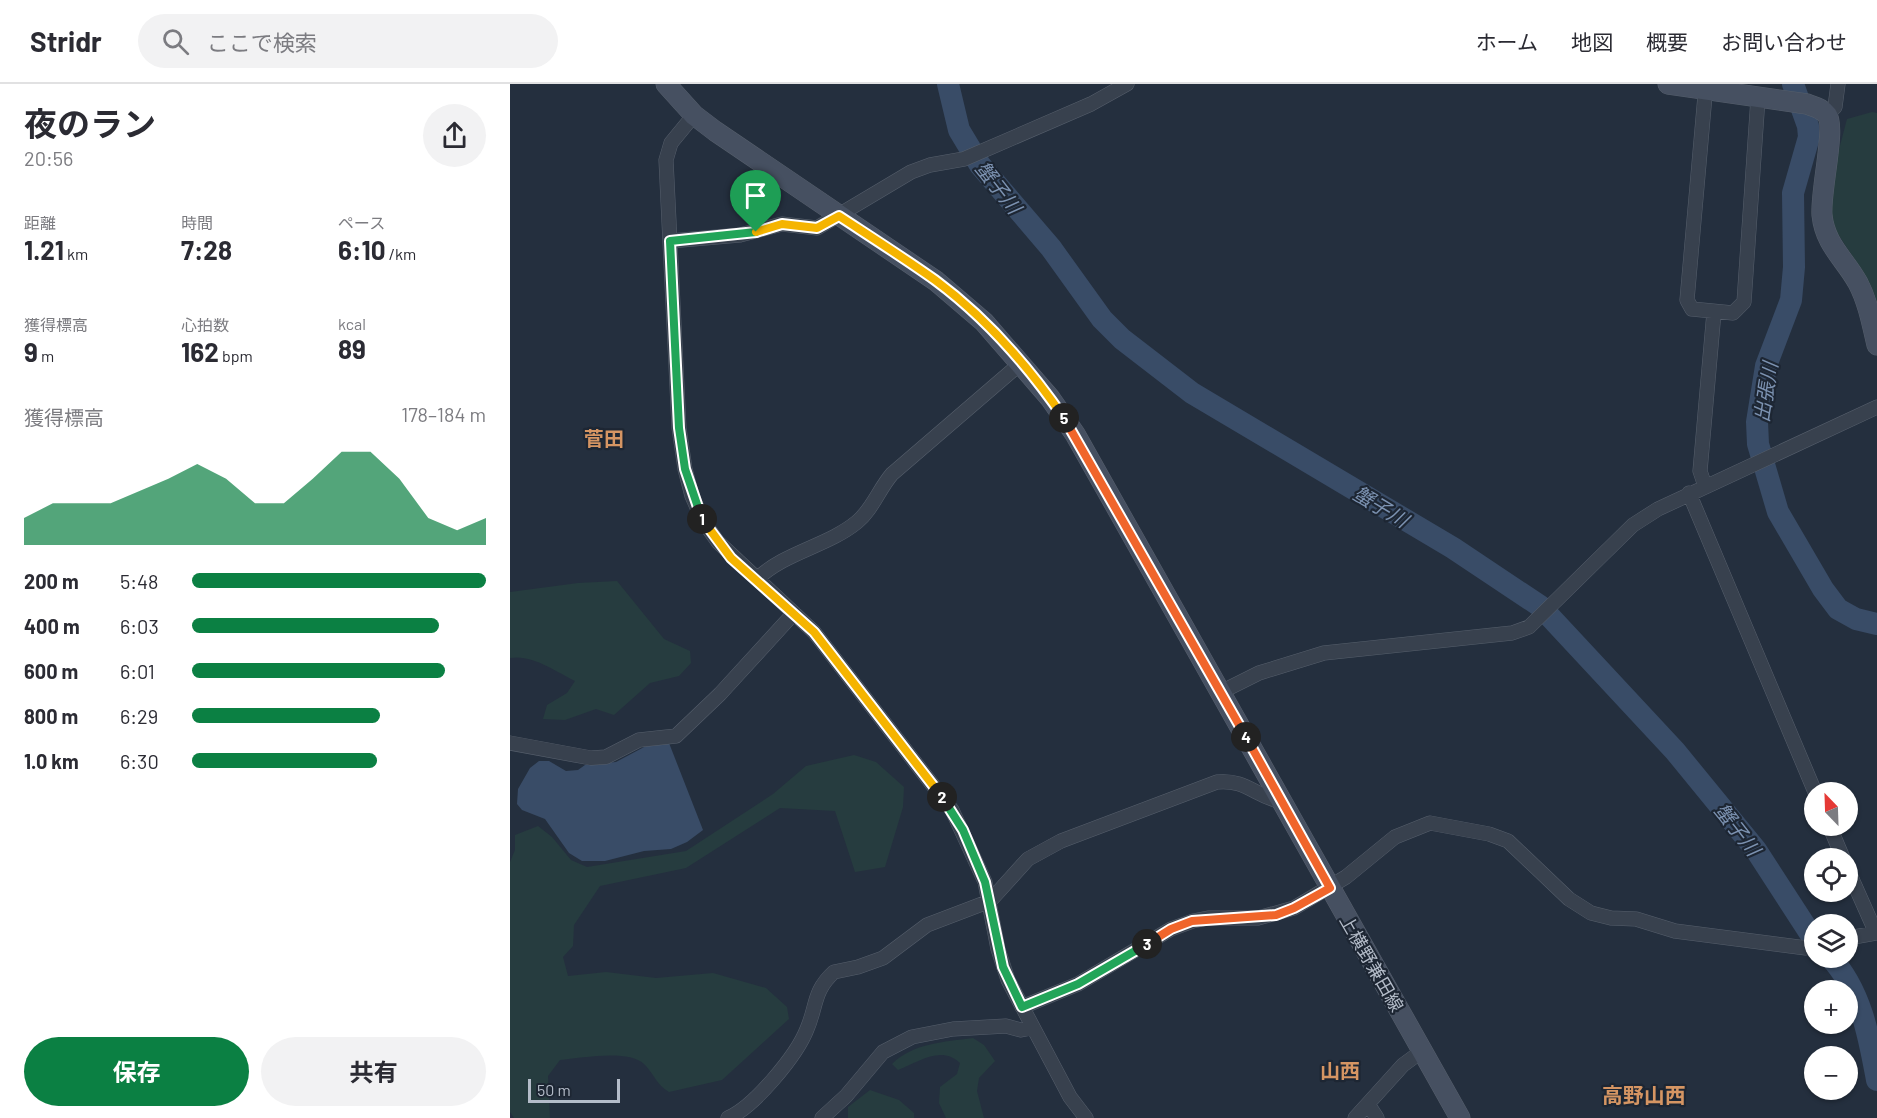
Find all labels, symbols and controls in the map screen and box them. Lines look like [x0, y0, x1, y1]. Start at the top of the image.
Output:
search box [138, 14, 558, 68]
text: Stridr [30, 24, 102, 58]
icon: search [159, 25, 192, 58]
text: ここで検索 [207, 29, 317, 55]
text: ホーム [1476, 29, 1538, 54]
text: 地図 [1571, 29, 1613, 54]
text: 概要 [1646, 29, 1688, 54]
text: お問い合わせ [1721, 29, 1847, 54]
text: 夜のラン [24, 103, 156, 143]
button: share [423, 104, 486, 167]
text: 20:56 [24, 146, 73, 170]
water label: 蟹子川 [971, 156, 1028, 220]
pin [730, 170, 781, 232]
icon: arrive [739, 179, 772, 212]
text: 距離 [24, 213, 56, 232]
text: 時間 [181, 213, 213, 232]
text: ペース [338, 213, 385, 232]
text: 1.21 [24, 234, 64, 265]
text: 7:28 [181, 234, 232, 265]
text: 6:10 [338, 234, 385, 265]
text: km [64, 244, 88, 263]
text: /km [385, 244, 416, 263]
text: kcal [338, 314, 366, 333]
text: 獲得標高 [24, 315, 88, 334]
text: 心拍数 [181, 315, 229, 334]
text: 89 [338, 333, 366, 364]
text: 9 [24, 336, 38, 367]
text: 162 [181, 336, 219, 367]
text: m [38, 346, 54, 365]
text: bpm [219, 346, 253, 365]
water label: 出張川 [1748, 359, 1782, 424]
text: 178–184 m [401, 402, 486, 426]
pin: 5 [1049, 403, 1079, 433]
text: 獲得標高 [24, 405, 104, 429]
text: 5 [1060, 408, 1068, 427]
district label: 菅田 [584, 426, 624, 450]
water label: 蟹子川 [1349, 480, 1415, 533]
pin: 1 [687, 504, 717, 534]
text: 1 [699, 509, 705, 528]
text: 200 m [24, 569, 79, 593]
text: 5:48 [120, 569, 159, 593]
text: 400 m [24, 614, 80, 638]
text: 6:03 [120, 614, 159, 638]
text: 600 m [24, 659, 78, 683]
text: 6:01 [120, 659, 155, 683]
text: 800 m [24, 704, 78, 728]
text: 6:29 [120, 704, 158, 728]
pin: 4 [1231, 722, 1261, 752]
text: 4 [1241, 727, 1251, 746]
text: 1.0 km [24, 749, 79, 773]
text: 6:30 [120, 749, 159, 773]
pin: 2 [927, 782, 957, 812]
north arrow [1804, 782, 1858, 836]
map controls [1804, 782, 1858, 1100]
text: 2 [938, 787, 946, 806]
water label: 蟹子川 [1710, 798, 1767, 862]
button: locate [1804, 848, 1858, 902]
street label: 上横野兼田線 [1335, 911, 1409, 1015]
button: layers [1804, 914, 1858, 968]
pin: 3 [1132, 929, 1162, 959]
text: 3 [1143, 934, 1151, 953]
button: + [1804, 980, 1858, 1034]
button: 保存 [24, 1037, 249, 1106]
button: 共有 [261, 1037, 486, 1106]
button: − [1804, 1046, 1858, 1100]
district label: 山西 [1320, 1058, 1360, 1082]
scale bar [528, 1076, 620, 1104]
text: 50 m [537, 1080, 571, 1099]
district label: 高野山西 [1602, 1082, 1686, 1107]

